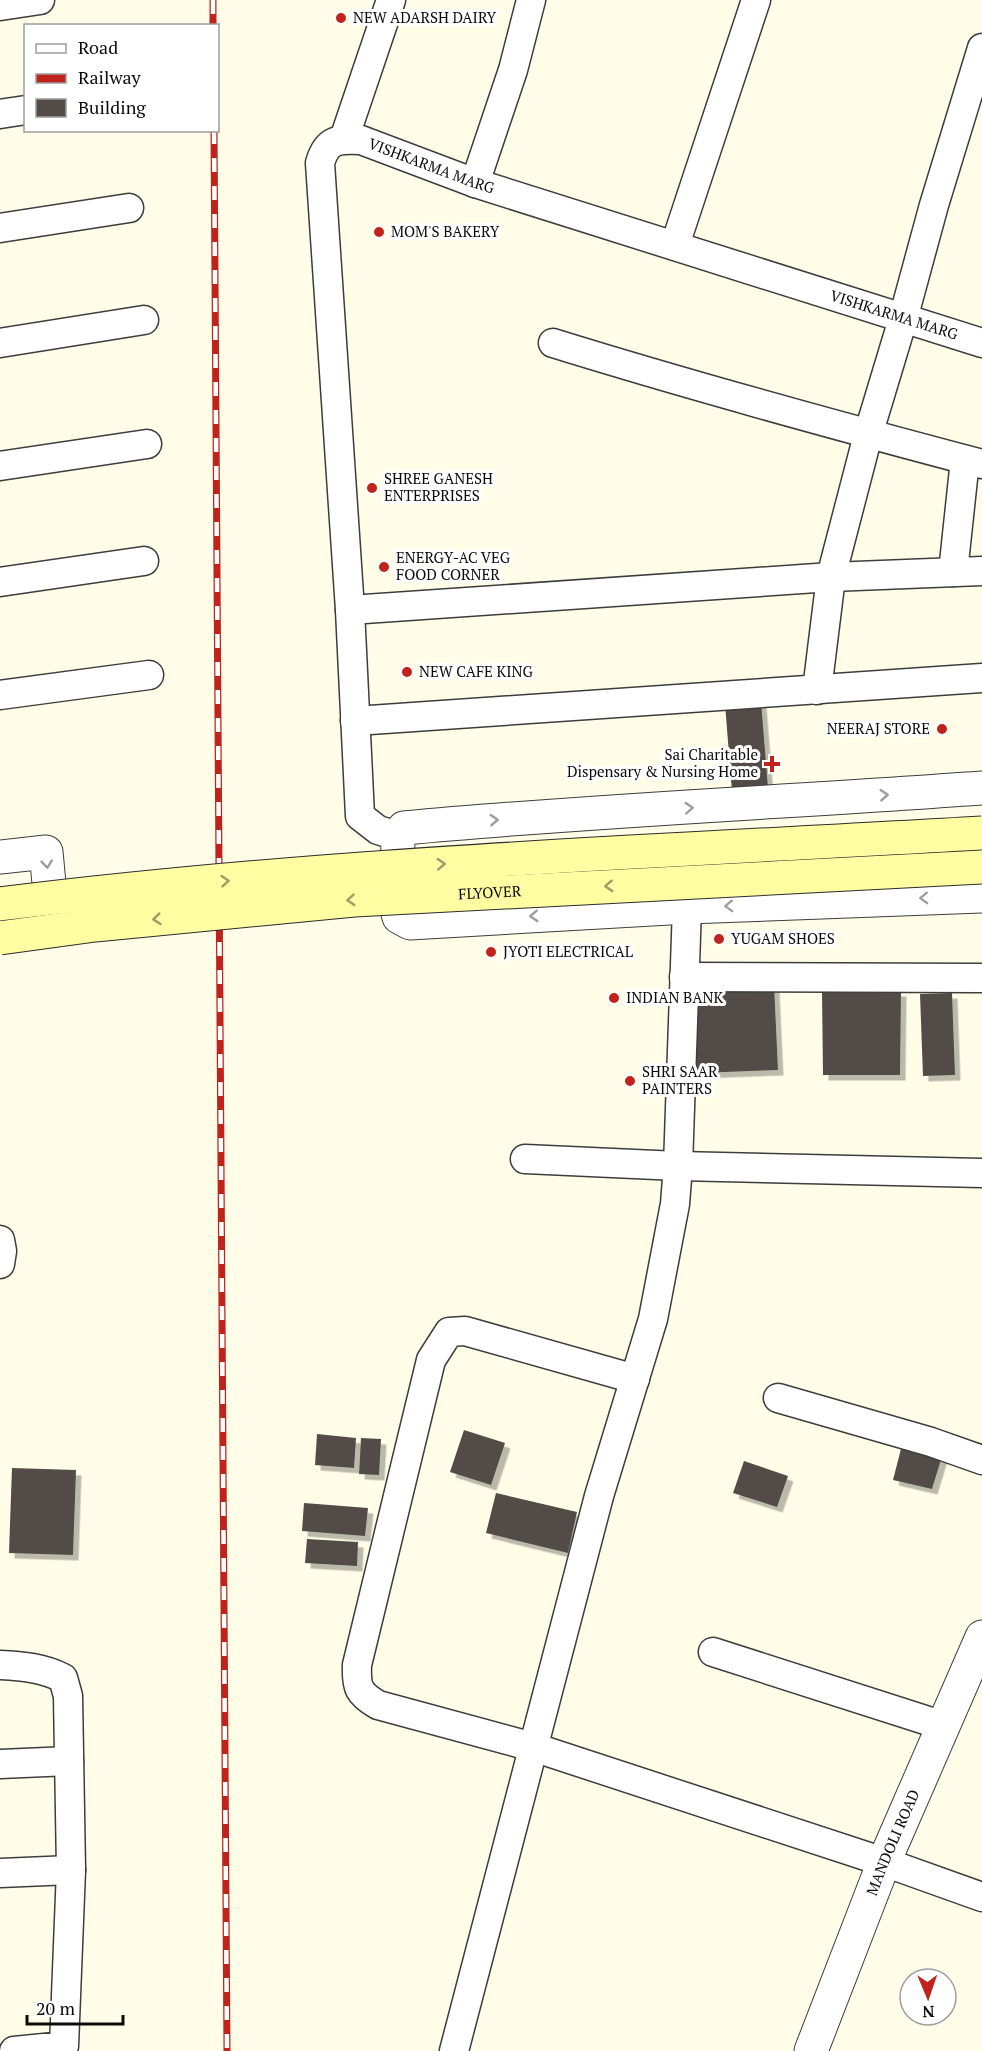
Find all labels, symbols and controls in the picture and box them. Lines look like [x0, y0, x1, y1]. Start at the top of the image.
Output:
place label: NEW ADARSH DAIRY [353, 7, 497, 27]
marker: NEW ADARSH DAIRY [334, 11, 348, 25]
legend [24, 24, 219, 132]
text: Road [78, 35, 118, 59]
text: Railway [78, 65, 142, 89]
text: Building [78, 95, 146, 119]
street label: VISHKARMA MARG [366, 133, 498, 198]
place label: MOM'S BAKERY [391, 221, 500, 241]
marker: MOM'S BAKERY [372, 225, 386, 239]
street label: VISHKARMA MARG [828, 285, 961, 344]
place label: SHREE GANESH ENTERPRISES [384, 468, 493, 505]
marker: SHREE GANESH ENTERPRISES [365, 481, 379, 495]
place label: ENERGY-AC VEG FOOD CORNER [396, 547, 511, 584]
marker: ENERGY-AC VEG FOOD CORNER [377, 560, 391, 574]
place label: NEW CAFE KING [419, 661, 533, 681]
marker: NEW CAFE KING [400, 665, 414, 679]
place label: NEERAJ STORE [827, 718, 930, 738]
marker: NEERAJ STORE [935, 722, 949, 736]
place label: Sai Charitable Dispensary & Nursing Home [567, 744, 758, 781]
marker: Sai Charitable Dispensary & Nursing Home [763, 755, 781, 773]
one-way arrow [879, 789, 888, 802]
one-way arrow [685, 801, 694, 814]
one-way arrow [490, 814, 499, 827]
one-way arrow [436, 858, 445, 871]
one-way arrow [40, 860, 53, 869]
one-way arrow [221, 874, 230, 887]
street label: FLYOVER [458, 880, 522, 904]
one-way arrow [604, 880, 613, 893]
one-way arrow [919, 892, 928, 905]
one-way arrow [347, 893, 356, 906]
one-way arrow [724, 899, 733, 912]
one-way arrow [529, 909, 538, 922]
one-way arrow [153, 912, 162, 925]
place label: YUGAM SHOES [731, 928, 835, 948]
marker: YUGAM SHOES [712, 932, 726, 946]
place label: JYOTI ELECTRICAL [503, 941, 633, 961]
marker: JYOTI ELECTRICAL [484, 945, 498, 959]
place label: INDIAN BANK [626, 987, 723, 1007]
marker: INDIAN BANK [607, 991, 621, 1005]
place label: SHRI SAAR PAINTERS [642, 1061, 718, 1098]
marker: SHRI SAAR PAINTERS [623, 1074, 637, 1088]
street label: MANDOLI ROAD [861, 1786, 923, 1898]
north arrow [898, 1967, 958, 2027]
scale bar [27, 1988, 123, 2026]
text: 20 m [36, 1996, 76, 2020]
text: N [922, 2001, 935, 2023]

